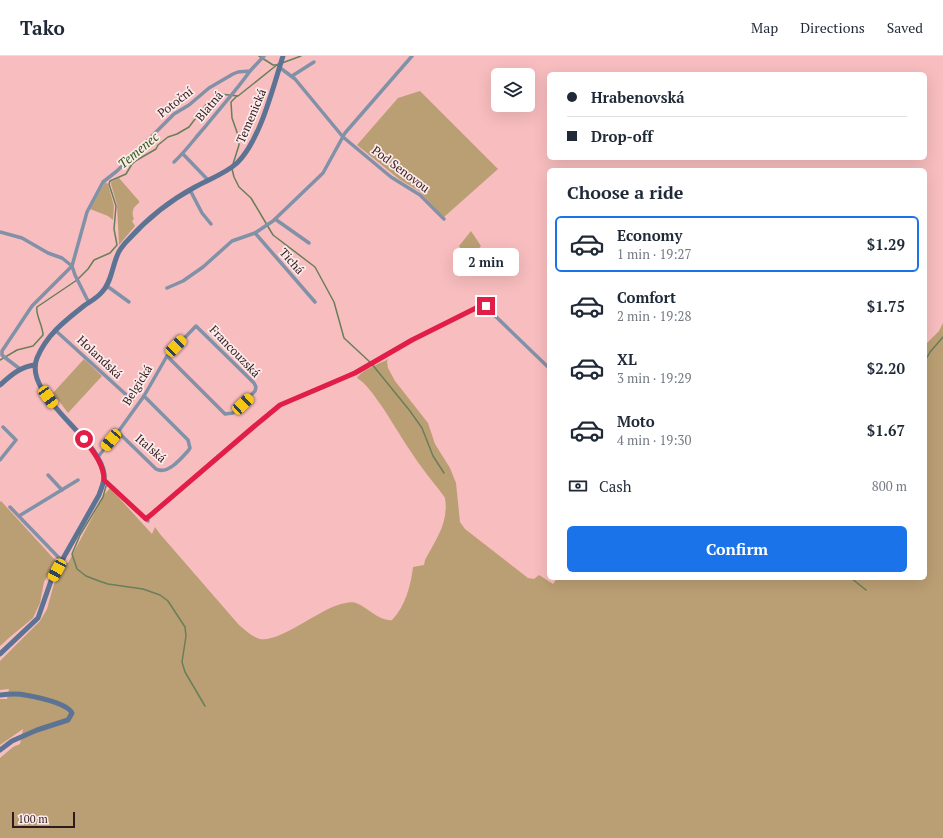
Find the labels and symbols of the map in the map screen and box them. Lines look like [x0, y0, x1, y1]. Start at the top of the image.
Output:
street label: Potoční [154, 83, 196, 120]
street label: Temenická [233, 87, 269, 145]
street label: Blatná [192, 88, 226, 124]
water label: Temenec [114, 127, 163, 172]
street label: Pod Senovou [369, 142, 433, 196]
street label: Tichá [277, 245, 307, 277]
callout: 2 min [453, 248, 519, 276]
route end [477, 297, 495, 315]
street label: Francouzská [206, 322, 264, 380]
street label: Holandská [74, 332, 126, 382]
car [163, 333, 189, 359]
street label: Belgická [119, 362, 155, 408]
car [36, 384, 60, 410]
car [230, 391, 256, 417]
car [99, 427, 123, 453]
route start [75, 430, 93, 448]
street label: Italská [133, 431, 169, 465]
car [46, 557, 68, 583]
scale bar [12, 810, 75, 829]

